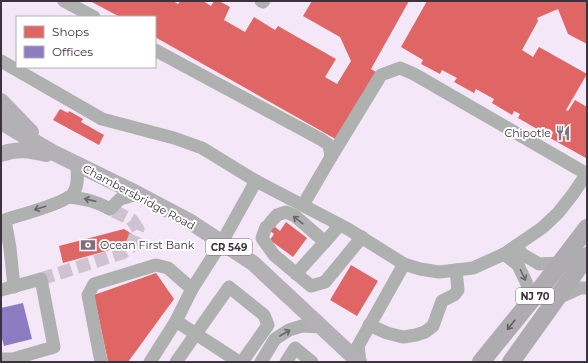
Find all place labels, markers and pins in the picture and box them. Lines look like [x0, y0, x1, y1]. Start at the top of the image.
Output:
restaurant icon: Chipotle [554, 124, 572, 142]
place label: Chipotle [504, 126, 551, 140]
bank icon: Ocean First Bank [79, 236, 97, 254]
place label: Ocean First Bank [100, 238, 195, 252]

